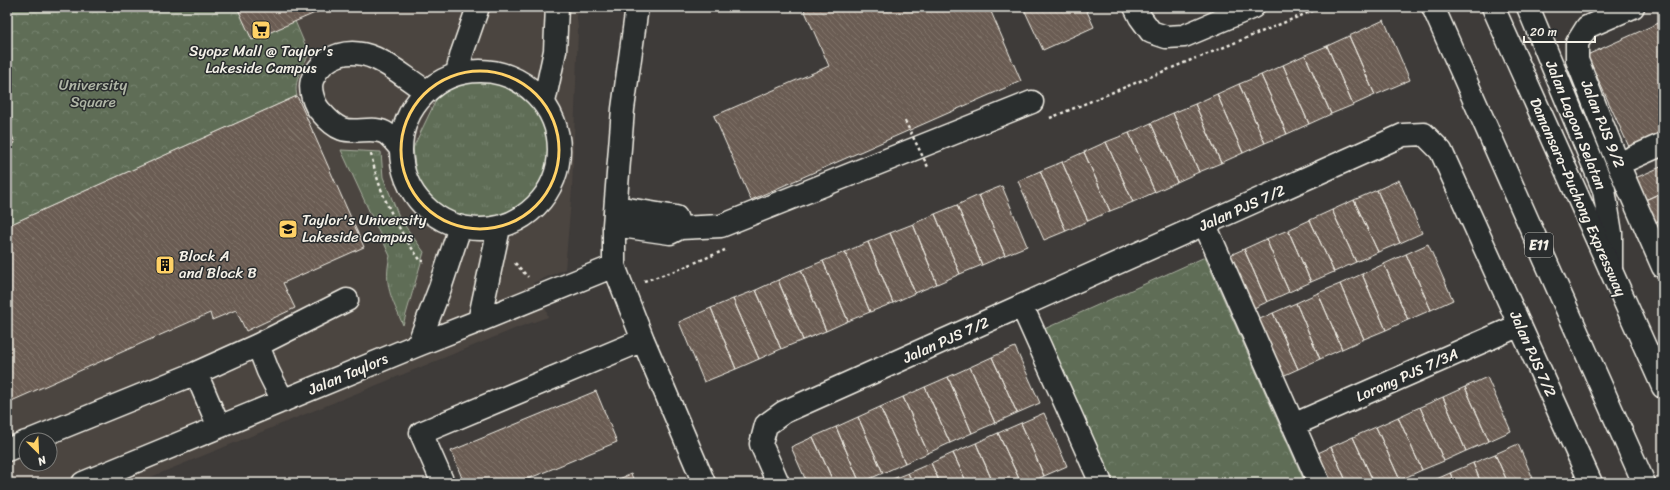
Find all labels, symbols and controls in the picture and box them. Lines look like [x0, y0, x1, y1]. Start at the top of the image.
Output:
scale bar [1524, 18, 1595, 44]
supermarket icon: Syopz Mall @ Taylor's Lakeside Campus [250, 19, 272, 41]
text: 20 m [1530, 21, 1557, 43]
place label: Syopz Mall @ Taylor's Lakeside Campus [189, 38, 334, 81]
street label: Jalan Lagoon Selatan [1538, 55, 1614, 194]
park label: University Square [59, 72, 127, 115]
street label: Jalan PJS 9/2 [1573, 75, 1633, 172]
street label: Damansara–Puchong Expressway [1522, 93, 1634, 301]
street label: Jalan PJS 7/2 [1194, 177, 1290, 239]
place label: Taylor's University Lakeside Campus [302, 207, 427, 250]
school or university icon: Taylor's University Lakeside Campus [277, 218, 299, 240]
road number: E11 [1525, 233, 1553, 257]
place label: Block A and Block B [179, 243, 257, 286]
building icon: Block A and Block B [154, 254, 176, 276]
street label: Jalan PJS 7/2 [1502, 306, 1564, 402]
street label: Jalan PJS 7/2 [898, 309, 994, 371]
street label: Lorong PJS 7/3A [1351, 341, 1463, 409]
street label: Jalan Taylors [303, 345, 393, 403]
north arrow [18, 432, 58, 472]
text: N [34, 450, 50, 471]

